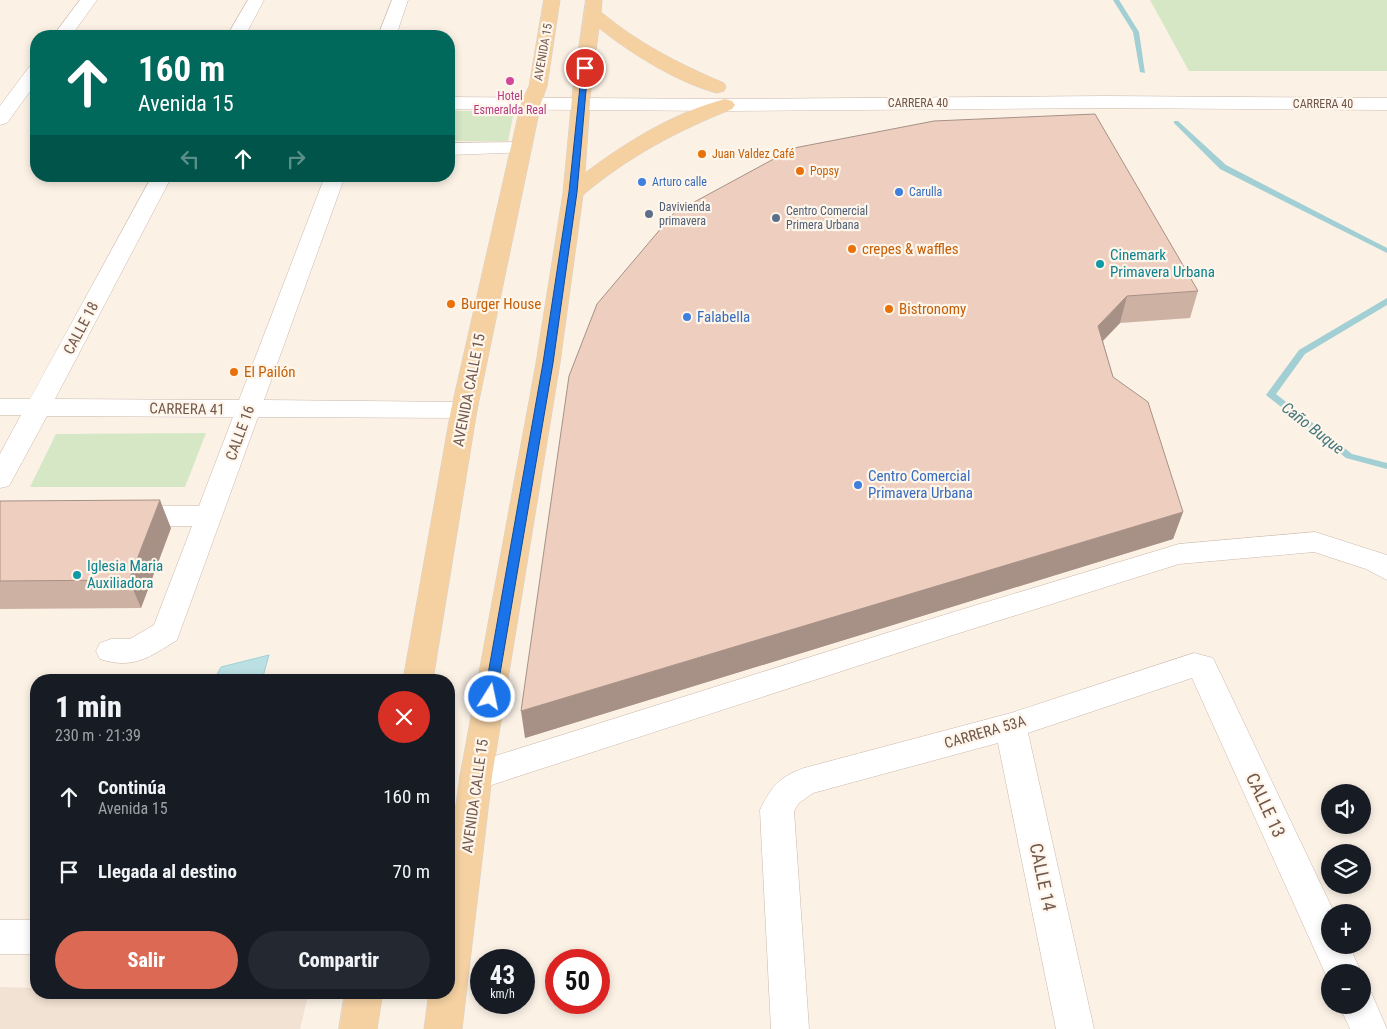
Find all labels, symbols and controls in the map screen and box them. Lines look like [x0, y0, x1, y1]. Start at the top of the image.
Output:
street label: AVENIDA 15 [531, 22, 555, 82]
pin [564, 47, 606, 89]
text: 160 m [138, 49, 225, 90]
icon: ahead [55, 50, 120, 115]
icon: arrive [571, 54, 599, 82]
marker: Hotel Esmeralda Real [504, 75, 516, 87]
place label: Hotel Esmeralda Real [474, 89, 546, 117]
text: Avenida 15 [138, 91, 234, 116]
street label: CARRERA 40 [888, 96, 948, 110]
street label: CARRERA 40 [1293, 97, 1353, 111]
icon: left [176, 145, 204, 173]
icon: ahead [229, 145, 257, 173]
icon: right [282, 145, 310, 173]
place label: Juan Valdez Café [712, 147, 795, 161]
marker: Juan Valdez Café [696, 148, 708, 160]
place label: Popsy [810, 164, 839, 178]
marker: Popsy [794, 165, 806, 177]
place label: Arturo calle [652, 175, 707, 189]
marker: Arturo calle [636, 176, 648, 188]
place label: Carulla [909, 185, 943, 199]
marker: Carulla [893, 186, 905, 198]
place label: Davivienda primavera [659, 200, 711, 228]
place label: Centro Comercial Primera Urbana [786, 204, 868, 232]
marker: Davivienda primavera [643, 208, 655, 220]
marker: Centro Comercial Primera Urbana [770, 212, 782, 224]
place label: crepes & waffles [862, 240, 959, 258]
marker: crepes & waffles [846, 243, 858, 255]
place label: Cinemark Primavera Urbana [1110, 246, 1215, 281]
marker: Cinemark Primavera Urbana [1094, 258, 1106, 270]
place label: Burger House [461, 295, 541, 313]
marker: Burger House [445, 298, 457, 310]
street label: CALLE 18 [60, 299, 102, 357]
place label: Bistronomy [899, 300, 966, 318]
marker: Bistronomy [883, 303, 895, 315]
place label: Falabella [697, 308, 750, 326]
marker: Falabella [681, 311, 693, 323]
street label: AVENIDA CALLE 15 [449, 332, 489, 448]
place label: El Pailón [244, 363, 295, 381]
marker: El Pailón [228, 366, 240, 378]
water label: Caño Buque [1278, 398, 1348, 458]
street label: CARRERA 41 [149, 399, 225, 419]
street label: CALLE 16 [222, 403, 258, 463]
place label: Centro Comercial Primavera Urbana [868, 467, 973, 502]
marker: Centro Comercial Primavera Urbana [852, 479, 864, 491]
place label: Iglesia Maria Auxiliadora [87, 557, 163, 592]
marker: Iglesia Maria Auxiliadora [71, 569, 83, 581]
position arrow [463, 670, 515, 722]
text: 1 min [55, 689, 122, 724]
button: close [378, 691, 430, 743]
street label: CARRERA 53A [942, 712, 1028, 752]
text: 230 m · 21:39 [55, 726, 141, 745]
street label: AVENIDA CALLE 15 [458, 738, 492, 854]
street label: CALLE 13 [1242, 769, 1290, 841]
text: Continúa [98, 776, 166, 799]
icon: ahead [55, 783, 83, 811]
map controls [1321, 784, 1371, 1014]
button: sound [1321, 784, 1371, 834]
text: 160 m [383, 785, 430, 808]
text: Avenida 15 [98, 799, 168, 818]
street label: CALLE 14 [1026, 841, 1060, 913]
button: layers [1321, 844, 1371, 894]
icon: arrive [55, 858, 83, 886]
text: Llegada al destino [98, 860, 237, 883]
text: 70 m [393, 860, 430, 883]
button: + [1321, 904, 1371, 954]
button: Salir [55, 931, 238, 989]
button: Compartir [248, 931, 430, 989]
speed limit sign: 50 [545, 949, 610, 1014]
text: 43 [490, 961, 515, 990]
button: − [1321, 964, 1371, 1014]
text: km/h [490, 987, 515, 1001]

